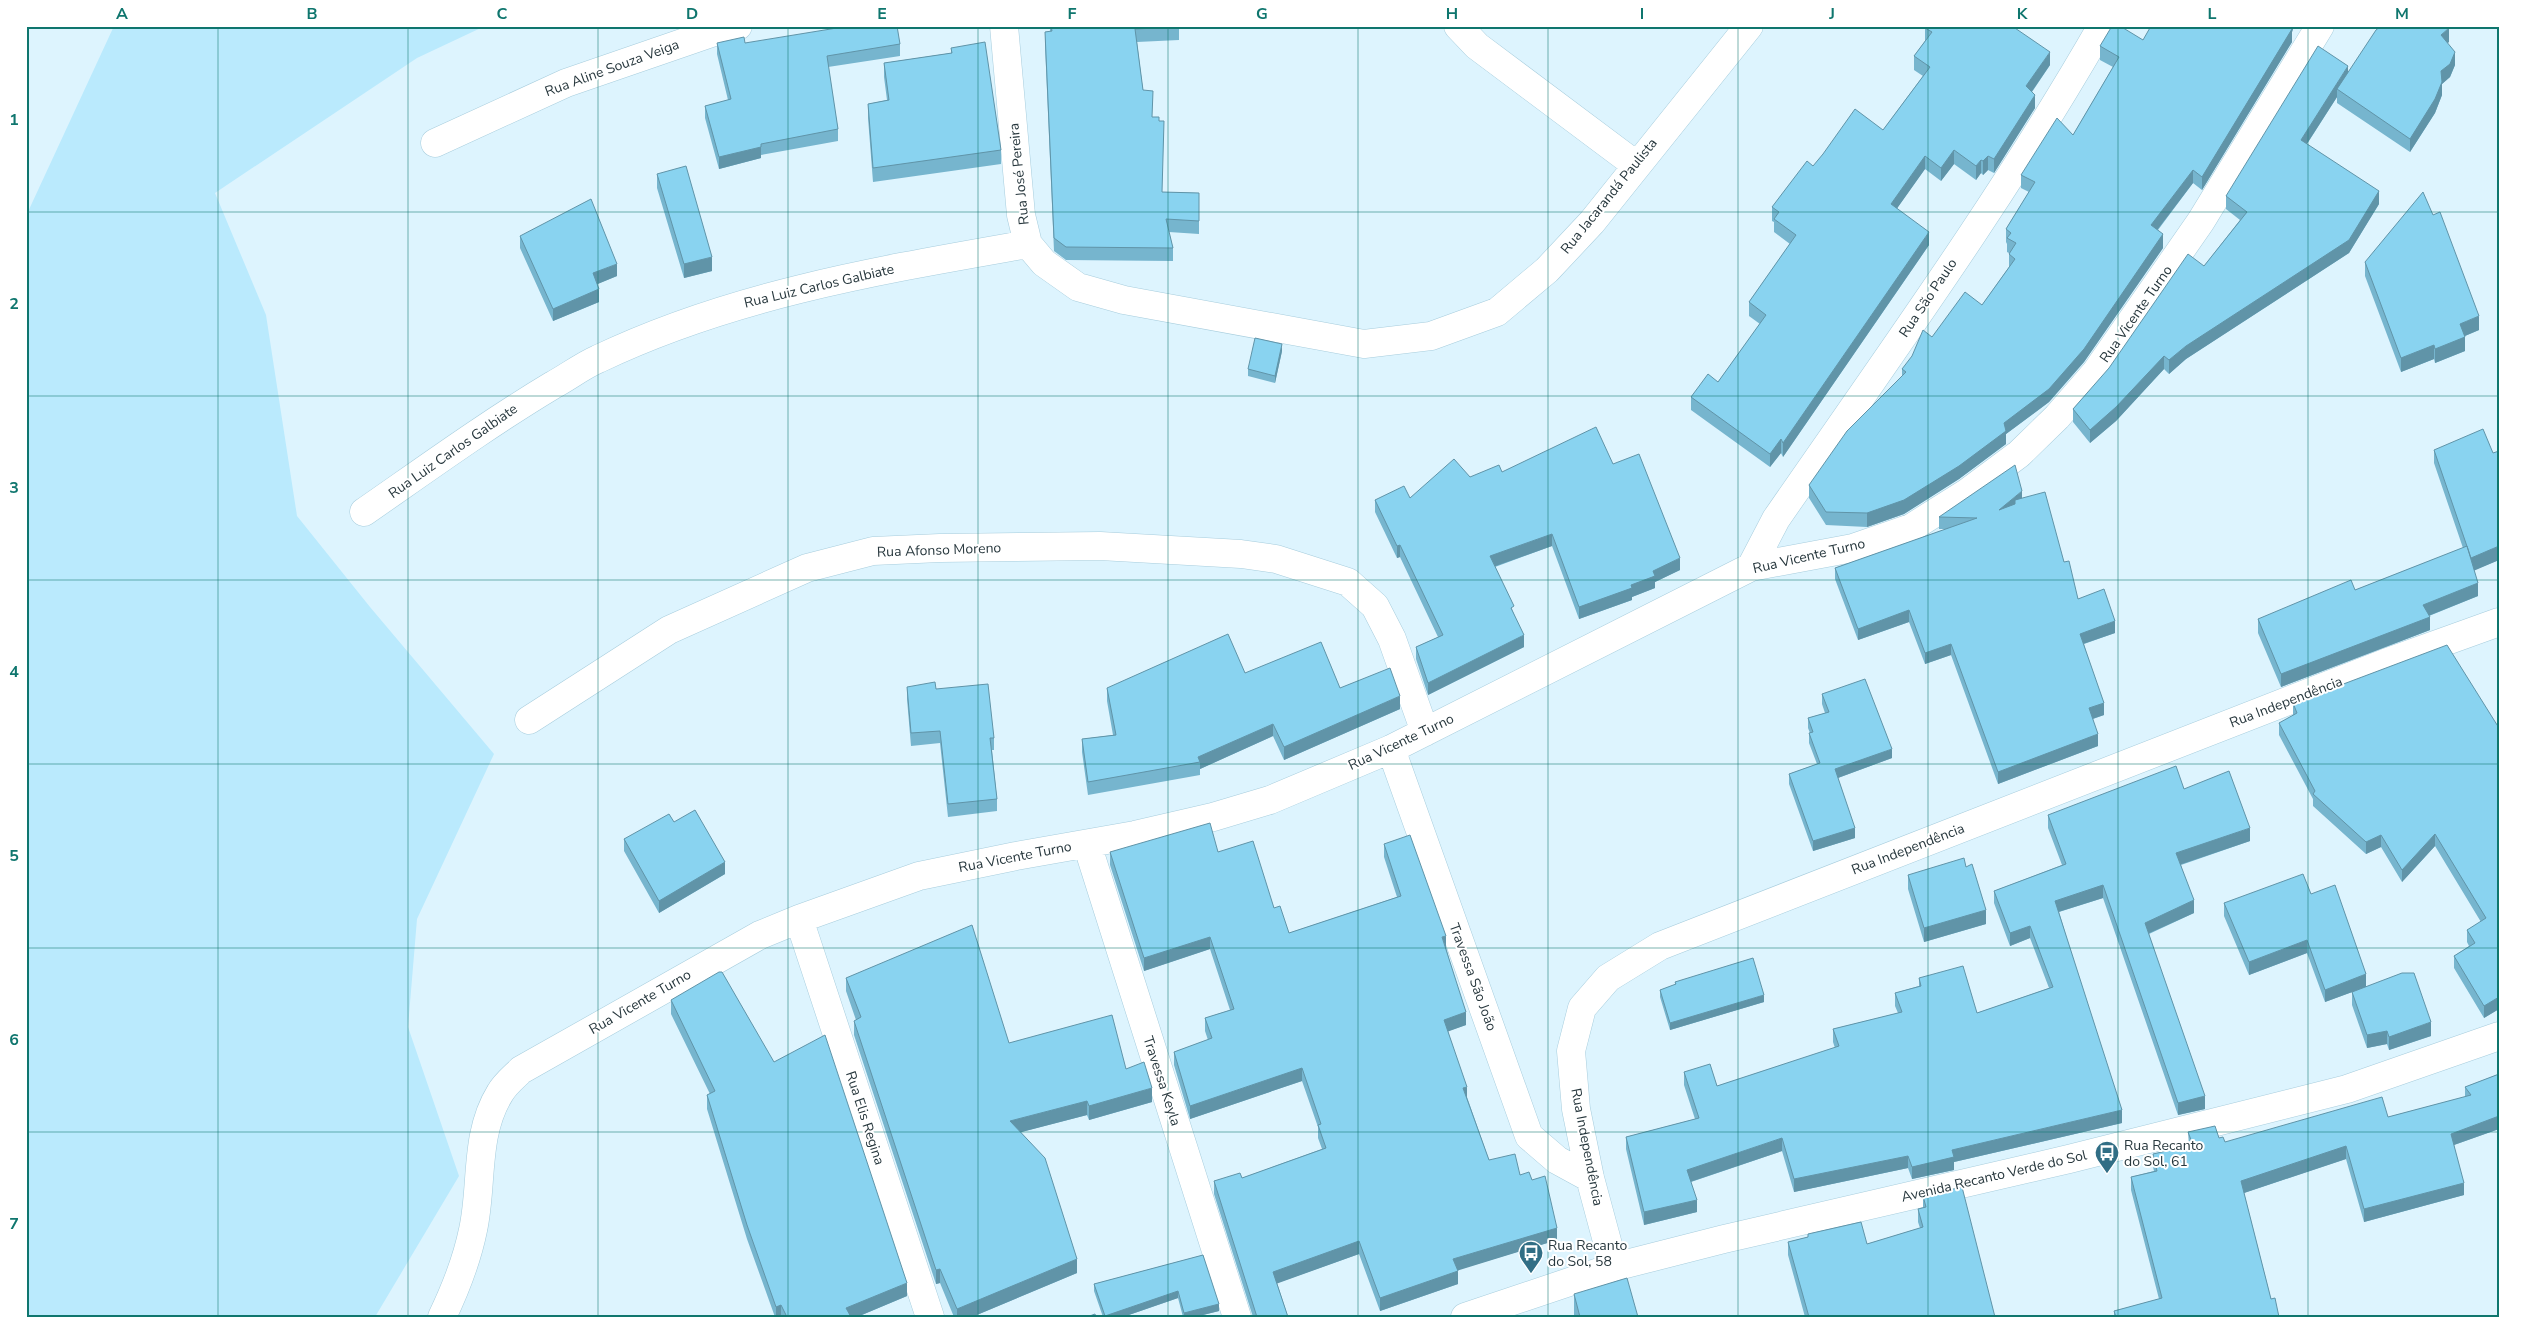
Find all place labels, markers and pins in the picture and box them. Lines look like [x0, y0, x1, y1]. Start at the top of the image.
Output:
place label: Rua Recanto do Sol, 61 [2124, 1136, 2204, 1171]
bus stop icon: Rua Recanto do Sol, 61 [2094, 1140, 2120, 1174]
place label: Rua Recanto do Sol, 58 [1548, 1236, 1628, 1271]
bus stop icon: Rua Recanto do Sol, 58 [1518, 1240, 1544, 1274]

